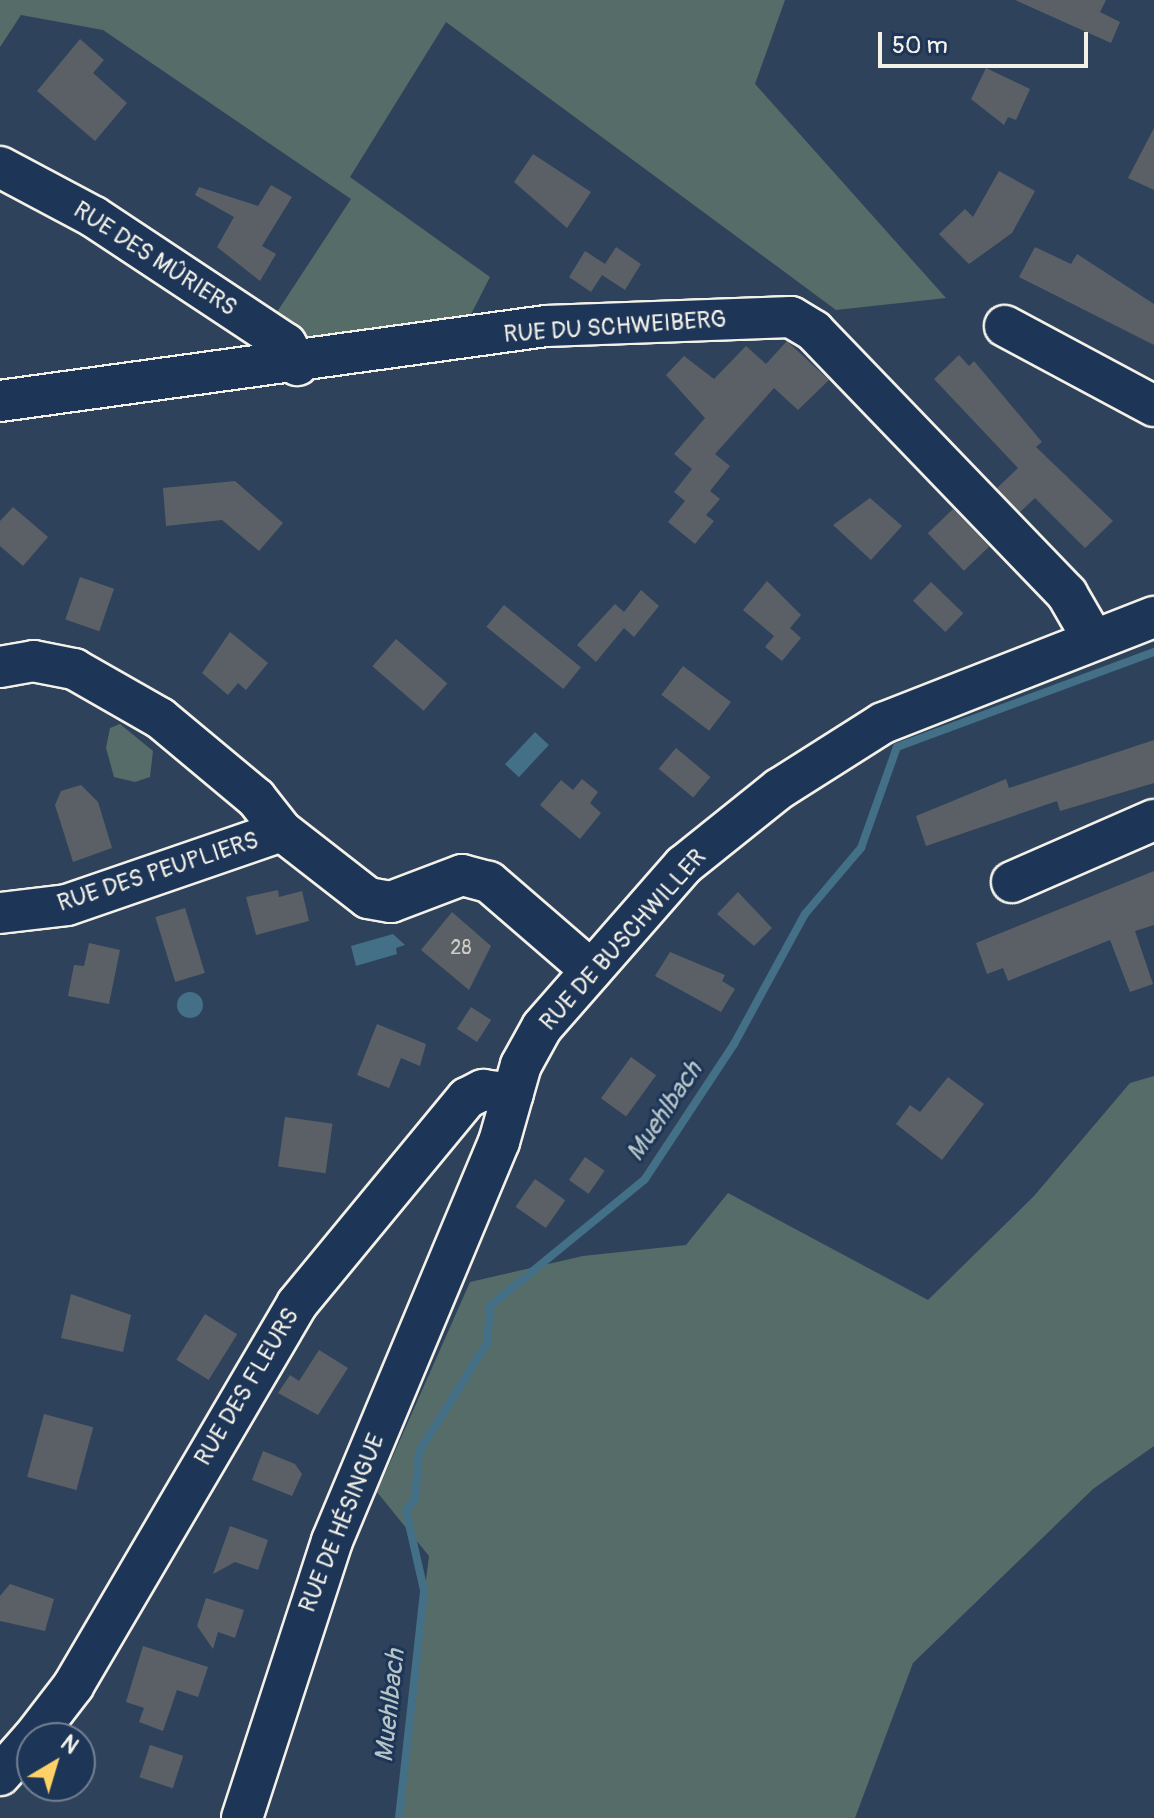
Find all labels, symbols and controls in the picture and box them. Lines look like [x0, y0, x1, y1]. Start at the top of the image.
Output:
scale bar [882, 16, 1092, 66]
text: 50 m [892, 31, 948, 60]
street label: RUE DES MÛRIERS [68, 196, 242, 322]
street label: RUE DU SCHWEIBERG [503, 305, 727, 349]
street label: RUE DES PEUPLIERS [54, 826, 262, 918]
street label: RUE DE BUSCHWILLER [534, 843, 712, 1037]
house number: 28 [450, 935, 472, 959]
water label: Muehlbach [620, 1056, 710, 1168]
street label: RUE DES FLEURS [189, 1303, 305, 1471]
street label: RUE DE HÉSINGUE [293, 1429, 391, 1617]
water label: Muehlbach [370, 1648, 412, 1764]
north arrow [16, 1722, 96, 1802]
text: N [55, 1729, 84, 1760]

